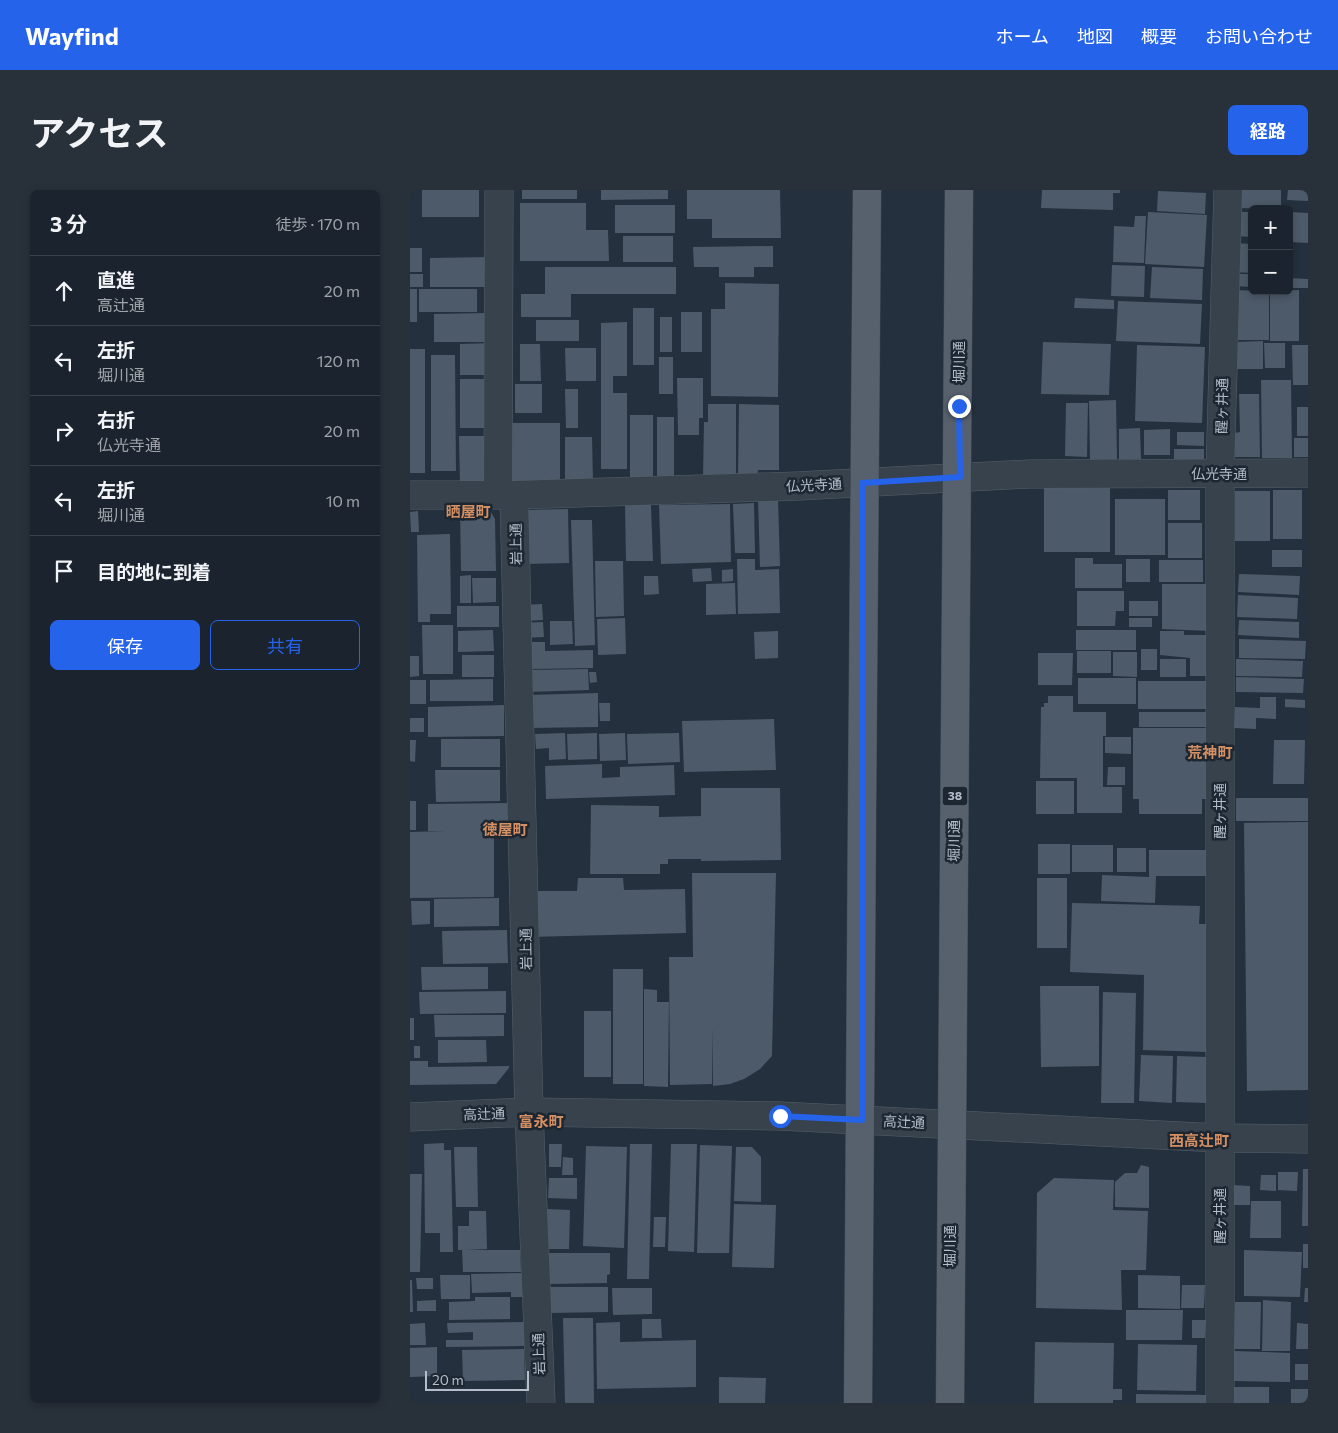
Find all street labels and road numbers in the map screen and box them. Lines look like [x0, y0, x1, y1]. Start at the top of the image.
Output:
street label: 堀川通 [950, 341, 967, 383]
street label: 醒ヶ井通 [1213, 378, 1230, 434]
street label: 仏光寺通 [1191, 465, 1247, 482]
street label: 仏光寺通 [786, 475, 842, 494]
street label: 岩上通 [507, 523, 524, 565]
street label: 醒ヶ井通 [1211, 783, 1228, 839]
road number: 38 [942, 786, 968, 806]
street label: 堀川通 [945, 820, 962, 862]
street label: 岩上通 [517, 928, 534, 970]
street label: 高辻通 [463, 1104, 505, 1123]
street label: 高辻通 [883, 1112, 925, 1131]
street label: 醒ヶ井通 [1211, 1188, 1228, 1244]
street label: 堀川通 [941, 1225, 958, 1267]
street label: 岩上通 [529, 1333, 548, 1375]

